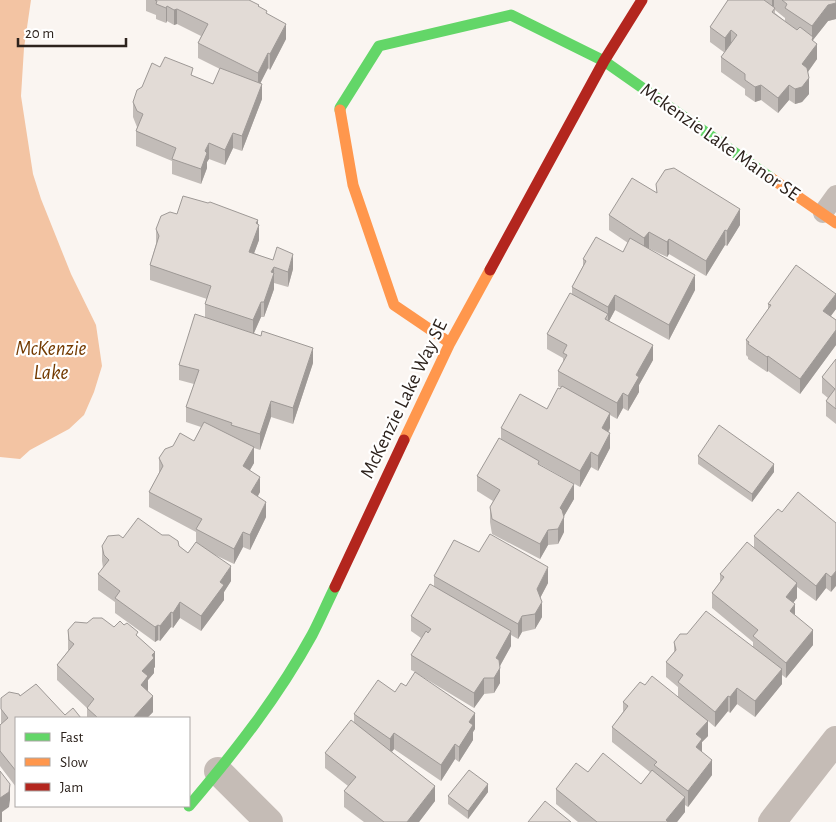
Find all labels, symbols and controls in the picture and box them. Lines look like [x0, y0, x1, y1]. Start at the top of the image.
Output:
scale bar [18, 15, 125, 47]
text: 20 m [25, 26, 54, 41]
street label: Mckenzie Lake Manor SE [637, 80, 804, 205]
street label: McKenzie Lake Way SE [357, 316, 451, 481]
water label: McKenzie Lake [15, 338, 87, 383]
legend [15, 717, 190, 807]
text: Fast [60, 730, 84, 745]
text: Slow [60, 755, 88, 770]
text: Jam [60, 780, 83, 795]

